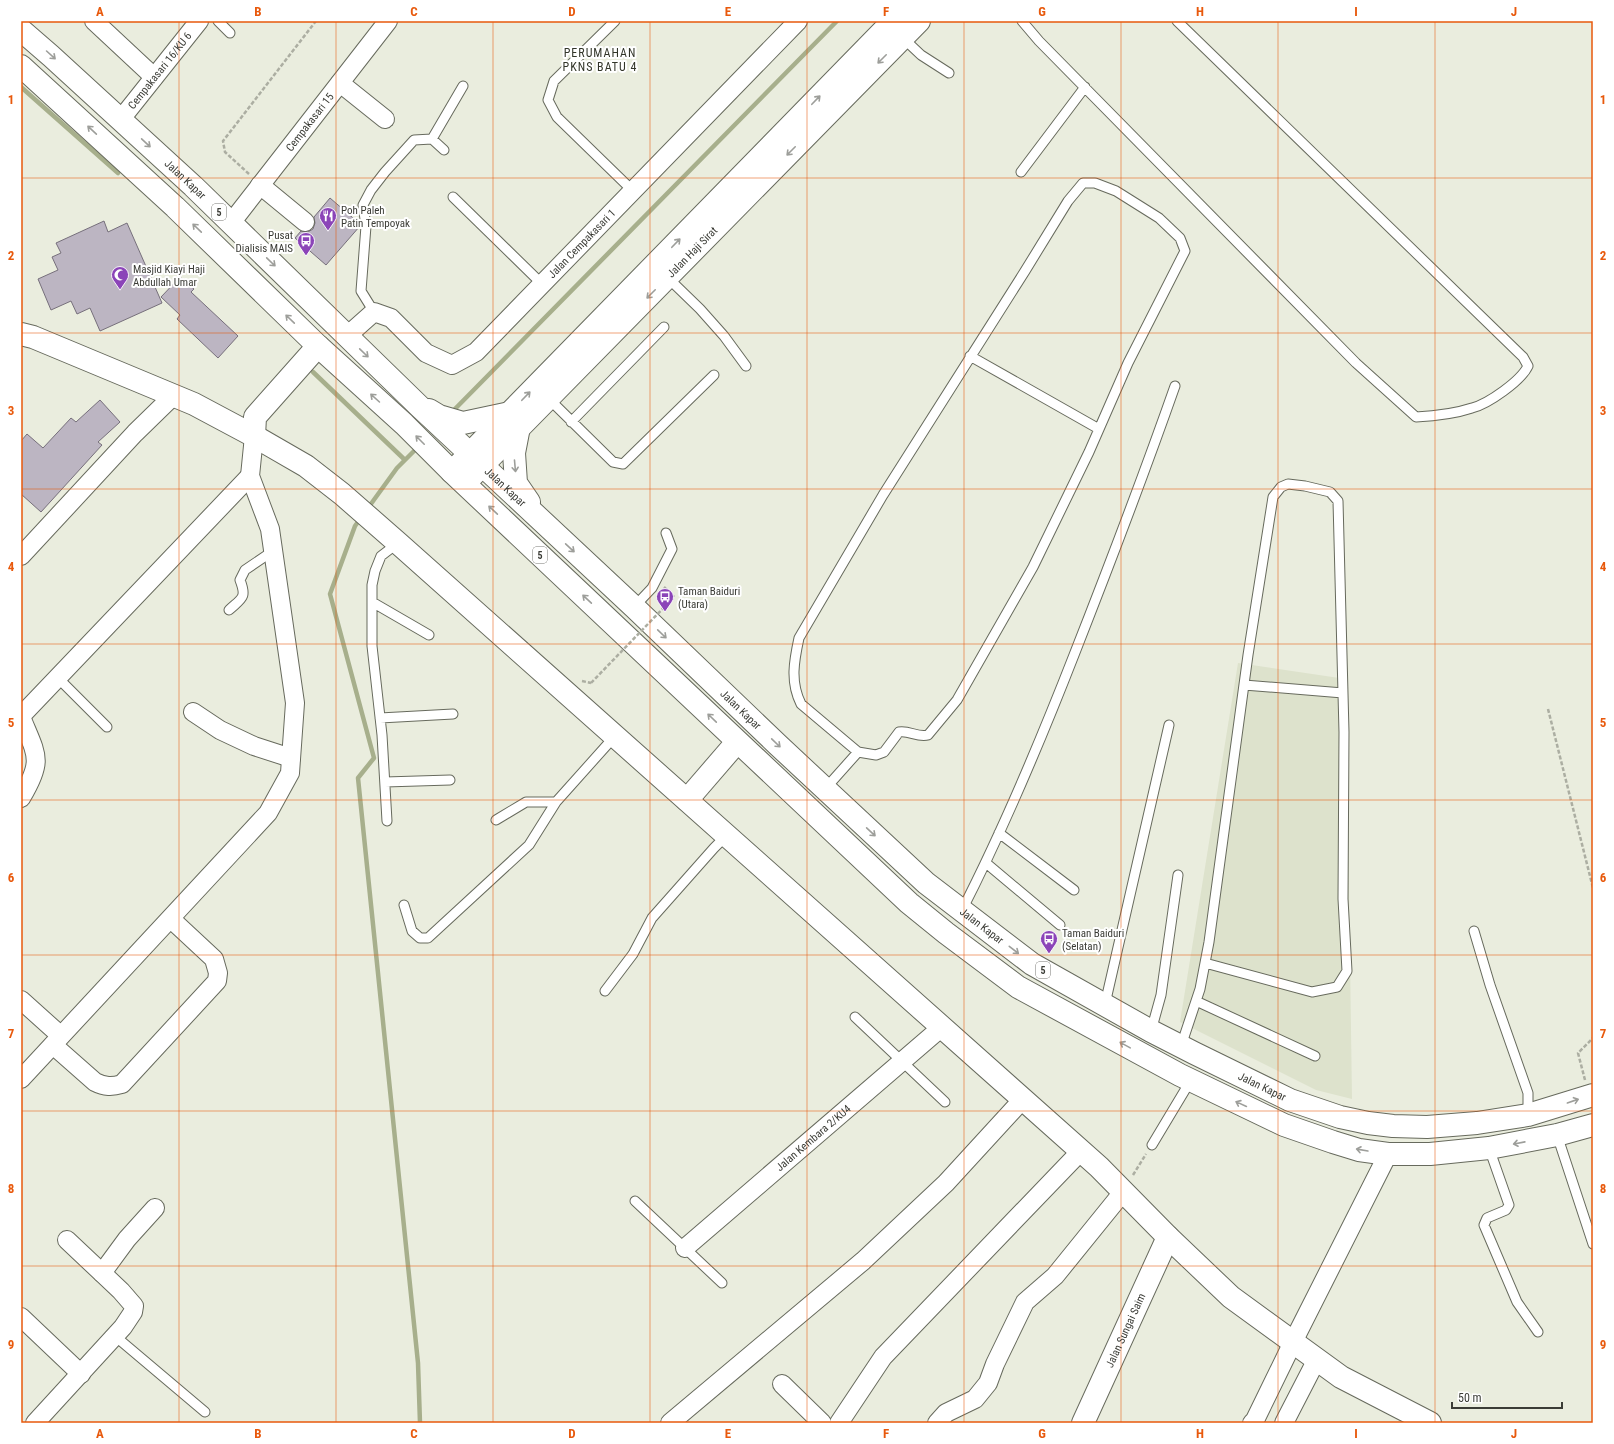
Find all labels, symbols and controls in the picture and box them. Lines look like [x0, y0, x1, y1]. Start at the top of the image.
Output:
text: A [96, 4, 104, 19]
text: B [254, 4, 262, 19]
text: C [410, 4, 418, 19]
text: D [568, 4, 576, 19]
text: E [725, 4, 732, 19]
text: F [883, 4, 889, 19]
text: G [1038, 4, 1046, 19]
text: H [1196, 4, 1204, 19]
text: I [1354, 4, 1358, 19]
text: J [1511, 4, 1517, 19]
street label: Cempakasari 16/KU 6 [125, 30, 195, 112]
district label: PERUMAHAN PKNS BATU 4 [563, 46, 637, 74]
one-way arrow [45, 51, 56, 60]
one-way arrow [877, 54, 887, 64]
street label: Cempakasari 15 [283, 91, 337, 154]
text: 1 [8, 92, 14, 107]
text: 1 [1600, 92, 1606, 107]
one-way arrow [811, 95, 821, 105]
one-way arrow [87, 126, 97, 135]
one-way arrow [141, 139, 152, 148]
one-way arrow [786, 146, 796, 156]
street label: Jalan Kapar [162, 157, 209, 202]
road number: 5 [212, 204, 226, 220]
place label: Poh Paleh Patin Tempoyak [341, 204, 410, 230]
restaurant icon: Poh Paleh Patin Tempoyak [318, 206, 338, 231]
street label: Jalan Cempakasari 1 [546, 207, 618, 281]
one-way arrow [192, 224, 202, 233]
street label: Jalan Haji Sirat [665, 224, 720, 280]
place label: Pusat Dialisis MAIS [236, 229, 293, 255]
bus stop icon: Pusat Dialisis MAIS [296, 231, 316, 256]
one-way arrow [671, 238, 681, 248]
text: 2 [8, 248, 15, 263]
text: 2 [1600, 248, 1607, 263]
one-way arrow [266, 257, 276, 267]
place label: Masjid Kiayi Haji Abdullah Umar [133, 263, 205, 289]
mosque icon: Masjid Kiayi Haji Abdullah Umar [110, 265, 130, 290]
one-way arrow [646, 289, 655, 299]
one-way arrow [286, 315, 296, 324]
one-way arrow [359, 348, 369, 358]
one-way arrow [521, 391, 531, 401]
one-way arrow [370, 393, 380, 403]
text: 3 [8, 403, 14, 418]
text: 3 [1600, 403, 1606, 418]
one-way arrow [415, 435, 425, 445]
one-way arrow [511, 459, 518, 472]
street label: Jalan Kapar [482, 465, 529, 510]
one-way arrow [488, 505, 498, 515]
one-way arrow [565, 543, 575, 553]
road number: 5 [533, 547, 547, 563]
text: 4 [8, 559, 15, 574]
text: 4 [1600, 559, 1607, 574]
place label: Taman Baiduri (Utara) [678, 585, 740, 611]
bus stop icon: Taman Baiduri (Utara) [655, 587, 675, 612]
one-way arrow [582, 595, 592, 604]
one-way arrow [657, 629, 667, 639]
street label: Jalan Kapar [717, 687, 764, 733]
one-way arrow [707, 714, 717, 723]
text: 5 [8, 715, 15, 730]
text: 5 [1600, 715, 1607, 730]
one-way arrow [771, 738, 781, 748]
one-way arrow [866, 827, 876, 837]
text: 6 [8, 870, 15, 885]
text: 6 [1600, 870, 1607, 885]
street label: Jalan Kapar [957, 905, 1006, 947]
place label: Taman Baiduri (Selatan) [1062, 927, 1124, 953]
bus stop icon: Taman Baiduri (Selatan) [1039, 929, 1059, 954]
one-way arrow [1009, 946, 1020, 954]
road number: 5 [1036, 962, 1050, 978]
text: 7 [8, 1026, 15, 1041]
text: 7 [1600, 1026, 1607, 1041]
one-way arrow [1119, 1041, 1131, 1049]
street label: Jalan Kapar [1236, 1070, 1289, 1104]
one-way arrow [1566, 1097, 1579, 1104]
one-way arrow [1235, 1100, 1247, 1107]
street label: Jalan Kembara 2/KU4 [773, 1102, 854, 1174]
one-way arrow [1513, 1139, 1526, 1147]
one-way arrow [1356, 1146, 1369, 1154]
text: 8 [8, 1181, 14, 1196]
text: 8 [1600, 1181, 1606, 1196]
street label: Jalan Sungai Saim [1103, 1291, 1148, 1370]
text: 9 [8, 1337, 14, 1352]
text: 9 [1600, 1337, 1606, 1352]
scale bar [1452, 1384, 1562, 1410]
text: 50 m [1458, 1391, 1482, 1405]
text: A [96, 1426, 104, 1441]
text: B [254, 1426, 262, 1441]
text: C [410, 1426, 418, 1441]
text: D [568, 1426, 576, 1441]
text: E [725, 1426, 732, 1441]
text: F [883, 1426, 889, 1441]
text: G [1038, 1426, 1046, 1441]
text: H [1196, 1426, 1204, 1441]
text: I [1354, 1426, 1358, 1441]
text: J [1511, 1426, 1517, 1441]

